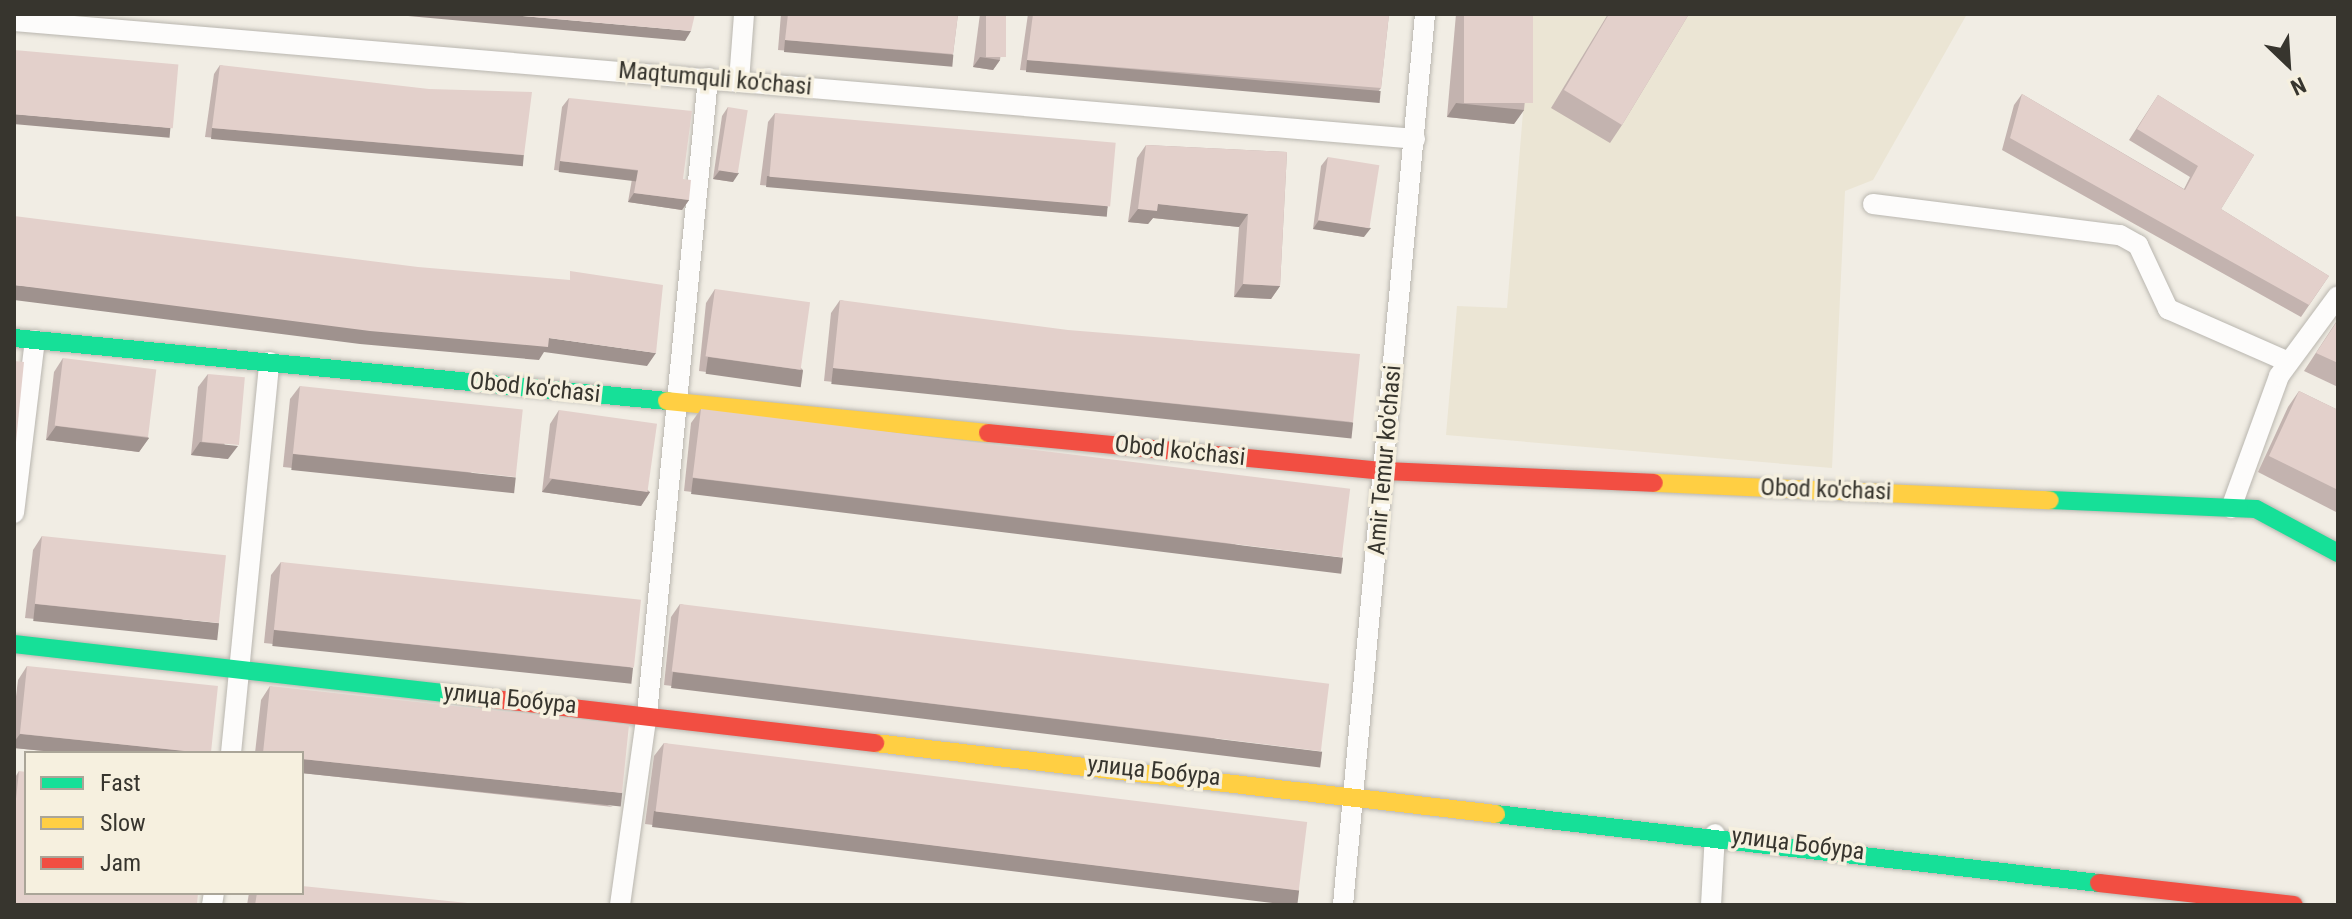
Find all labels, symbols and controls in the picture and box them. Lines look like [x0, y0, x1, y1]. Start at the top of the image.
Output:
north arrow [2248, 24, 2328, 104]
street label: Maqtumquli ko'chasi [617, 56, 813, 102]
text: N [2287, 72, 2310, 100]
street label: Amir Temur ko'chasi [1362, 364, 1408, 556]
street label: Obod ko'chasi [468, 367, 602, 409]
street label: Obod ko'chasi [1113, 430, 1247, 472]
street label: Obod ko'chasi [1760, 473, 1892, 507]
street label: улица Бобура [442, 678, 578, 720]
street label: улица Бобура [1086, 750, 1222, 792]
legend [24, 751, 304, 895]
text: Fast [100, 769, 141, 797]
text: Slow [100, 809, 146, 837]
street label: улица Бобура [1730, 822, 1866, 866]
text: Jam [100, 849, 141, 877]

